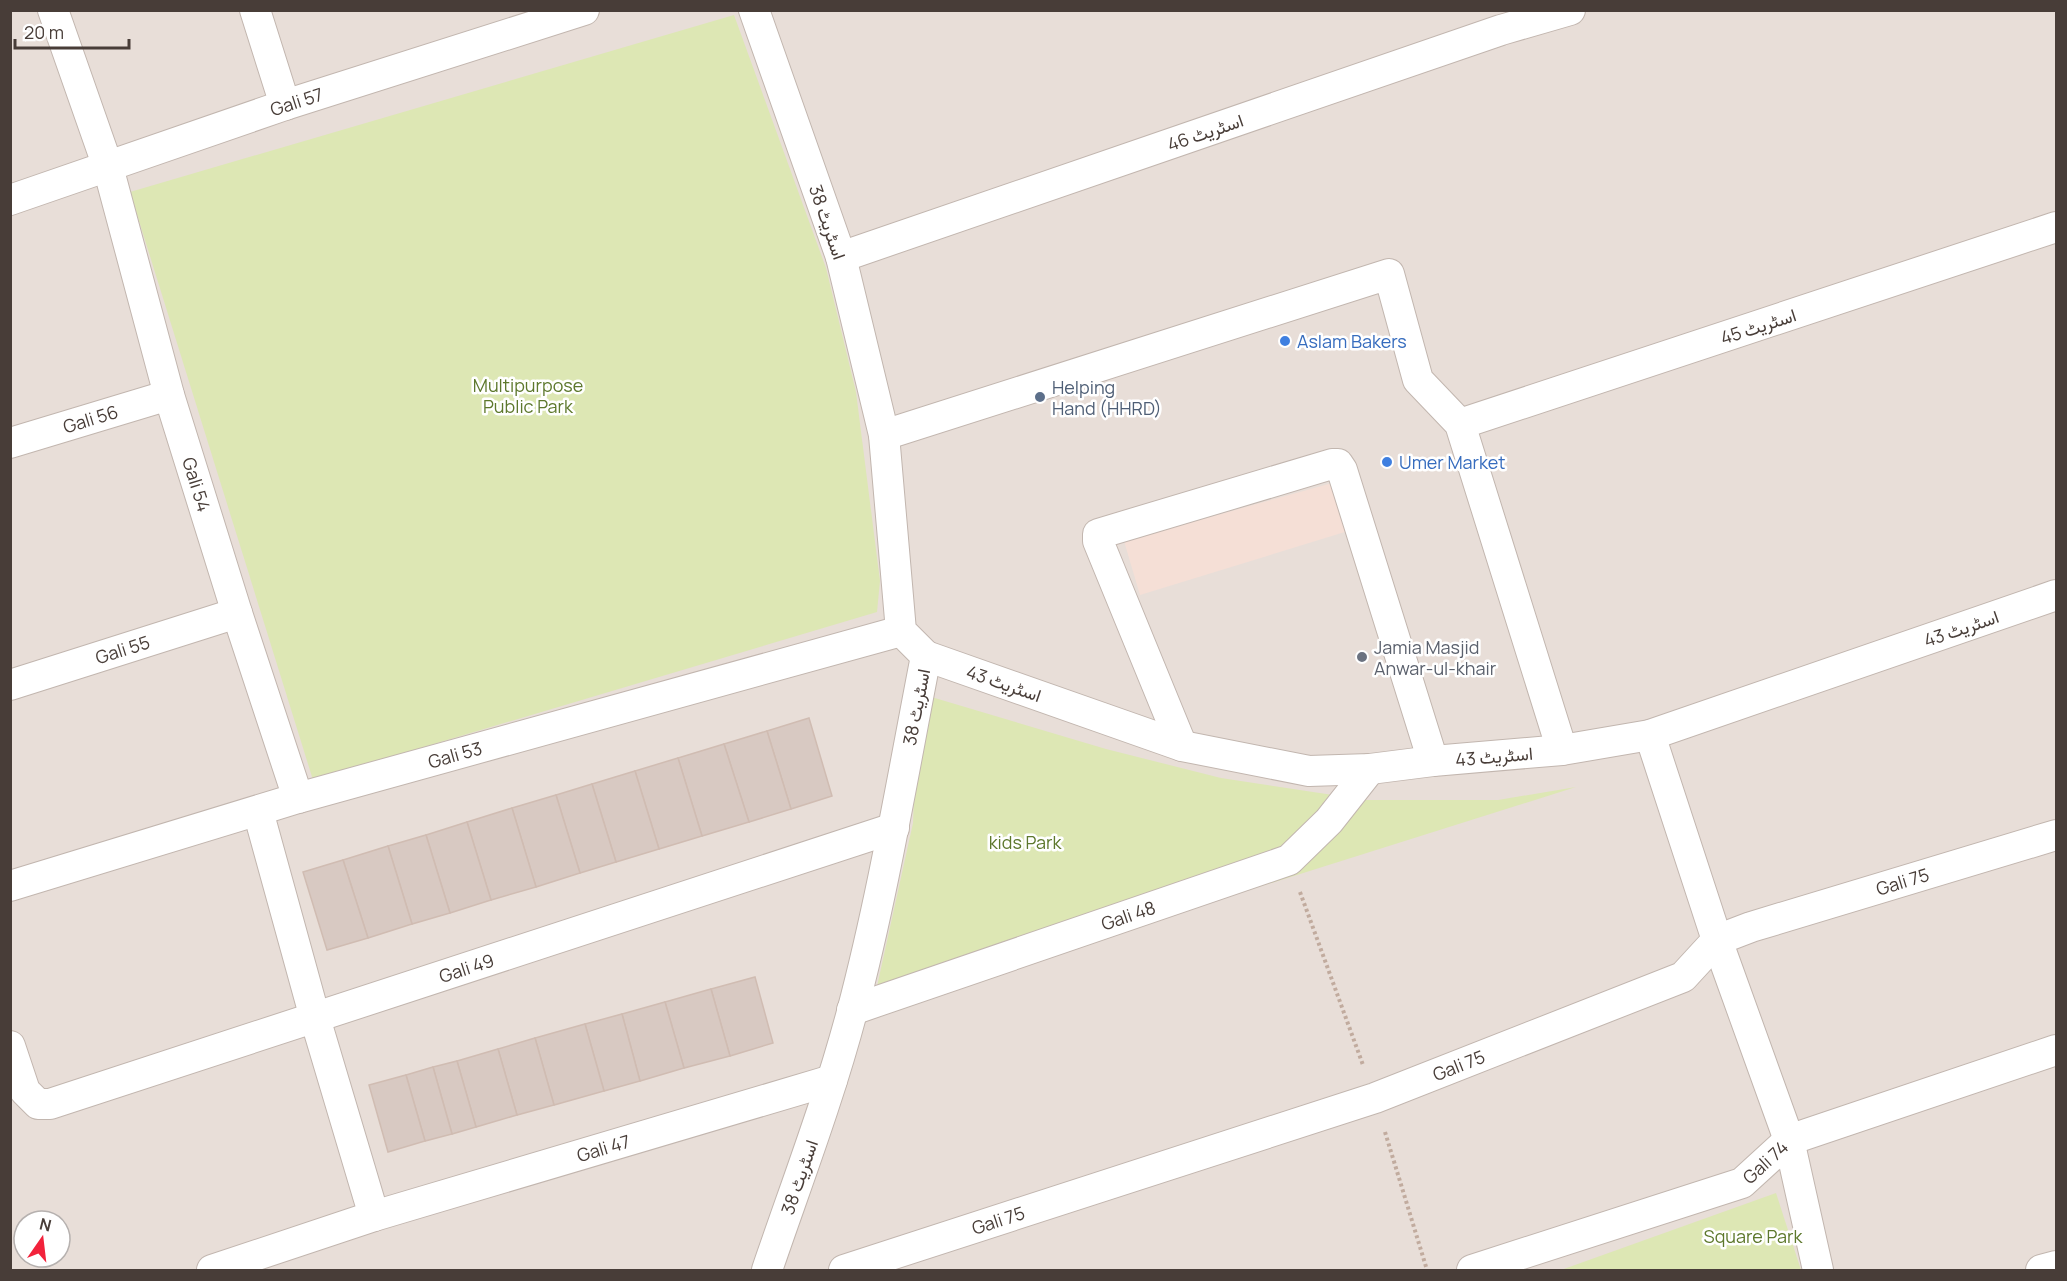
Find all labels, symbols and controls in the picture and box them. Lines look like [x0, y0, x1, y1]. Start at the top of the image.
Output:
scale bar [15, 12, 129, 50]
text: 20 m [24, 20, 64, 44]
street label: Gali 57 [267, 82, 326, 121]
street label: اسٹریٹ 46 [1164, 108, 1246, 156]
street label: اسٹریٹ 38 [804, 181, 852, 263]
street label: اسٹریٹ 45 [1717, 302, 1799, 350]
place label: Aslam Bakers [1297, 329, 1407, 353]
marker: Aslam Bakers [1278, 334, 1292, 348]
park label: Multipurpose Public Park [473, 373, 583, 418]
place label: Helping Hand (HHRD) [1052, 375, 1162, 420]
marker: Helping Hand (HHRD) [1033, 390, 1047, 404]
street label: Gali 56 [60, 399, 121, 438]
place label: Umer Market [1399, 450, 1506, 474]
street label: Gali 54 [177, 454, 217, 515]
marker: Umer Market [1380, 455, 1394, 469]
street label: اسٹریٹ 43 [1920, 604, 2002, 652]
street label: Gali 55 [92, 629, 153, 669]
place label: Jamia Masjid Anwar-ul-khair [1374, 635, 1497, 680]
marker: Jamia Masjid Anwar-ul-khair [1355, 650, 1369, 664]
street label: اسٹریٹ 43 [963, 659, 1045, 707]
street label: اسٹریٹ 38 [897, 667, 935, 747]
street label: Gali 53 [425, 736, 485, 773]
street label: اسٹریٹ 43 [1454, 741, 1534, 771]
park label: kids Park [989, 830, 1062, 854]
street label: Gali 75 [1873, 862, 1932, 901]
street label: Gali 48 [1098, 895, 1158, 936]
street label: Gali 49 [436, 948, 497, 988]
street label: Gali 75 [1429, 1044, 1488, 1086]
street label: Gali 47 [574, 1129, 633, 1167]
street label: Gali 74 [1737, 1135, 1793, 1189]
street label: اسٹریٹ 38 [775, 1136, 823, 1218]
street label: Gali 75 [969, 1200, 1028, 1240]
north arrow [12, 1209, 72, 1269]
text: N [37, 1212, 54, 1237]
park label: Square Park [1704, 1224, 1803, 1248]

